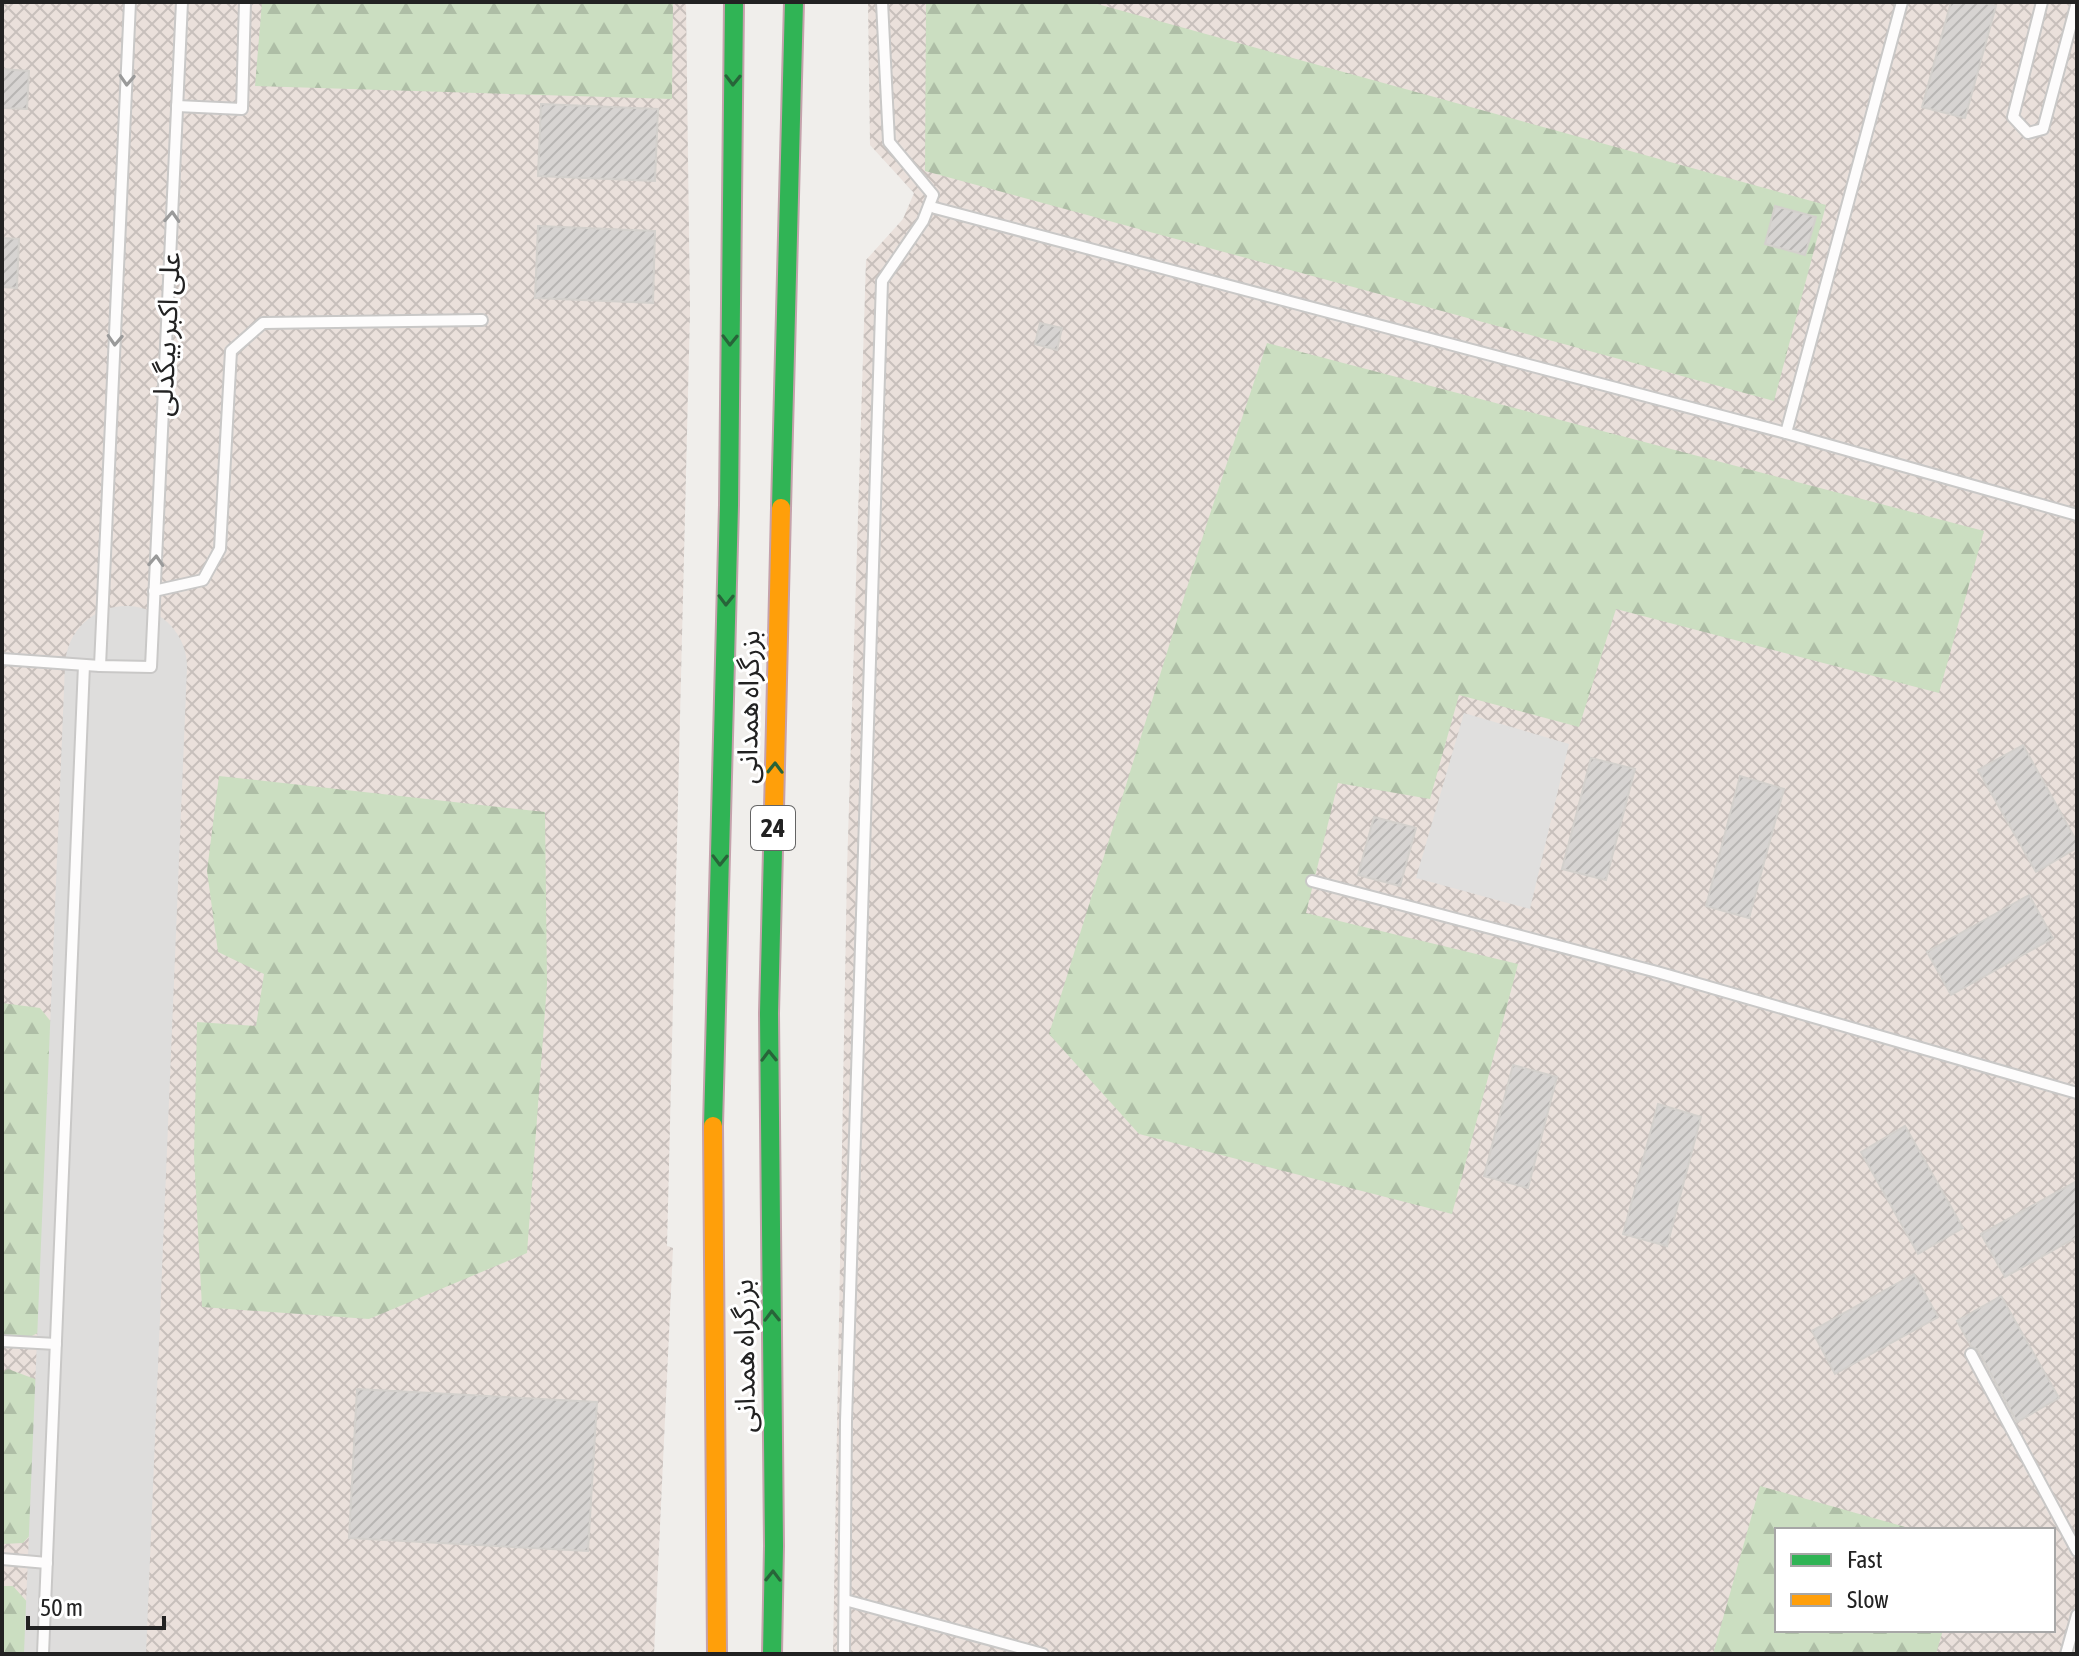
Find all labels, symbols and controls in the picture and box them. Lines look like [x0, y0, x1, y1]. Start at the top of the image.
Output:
one-way arrow [118, 74, 135, 87]
one-way arrow [724, 74, 742, 87]
one-way arrow [163, 210, 180, 223]
street label: علی اکبر بیگدلی [146, 251, 187, 417]
one-way arrow [106, 334, 123, 347]
one-way arrow [722, 334, 739, 347]
one-way arrow [147, 554, 164, 567]
one-way arrow [718, 594, 735, 607]
street label: بزرگراه همدانی [731, 630, 766, 784]
one-way arrow [766, 761, 783, 774]
road number: 24 [751, 806, 795, 850]
one-way arrow [712, 854, 729, 867]
one-way arrow [760, 1049, 778, 1062]
street label: بزرگراه همدانی [727, 1279, 762, 1433]
one-way arrow [763, 1309, 780, 1322]
legend [1775, 1528, 2055, 1632]
text: Fast [1847, 1546, 1883, 1573]
one-way arrow [765, 1569, 782, 1582]
scale bar [28, 1580, 164, 1630]
text: Slow [1847, 1586, 1889, 1613]
text: 50 m [40, 1594, 83, 1621]

